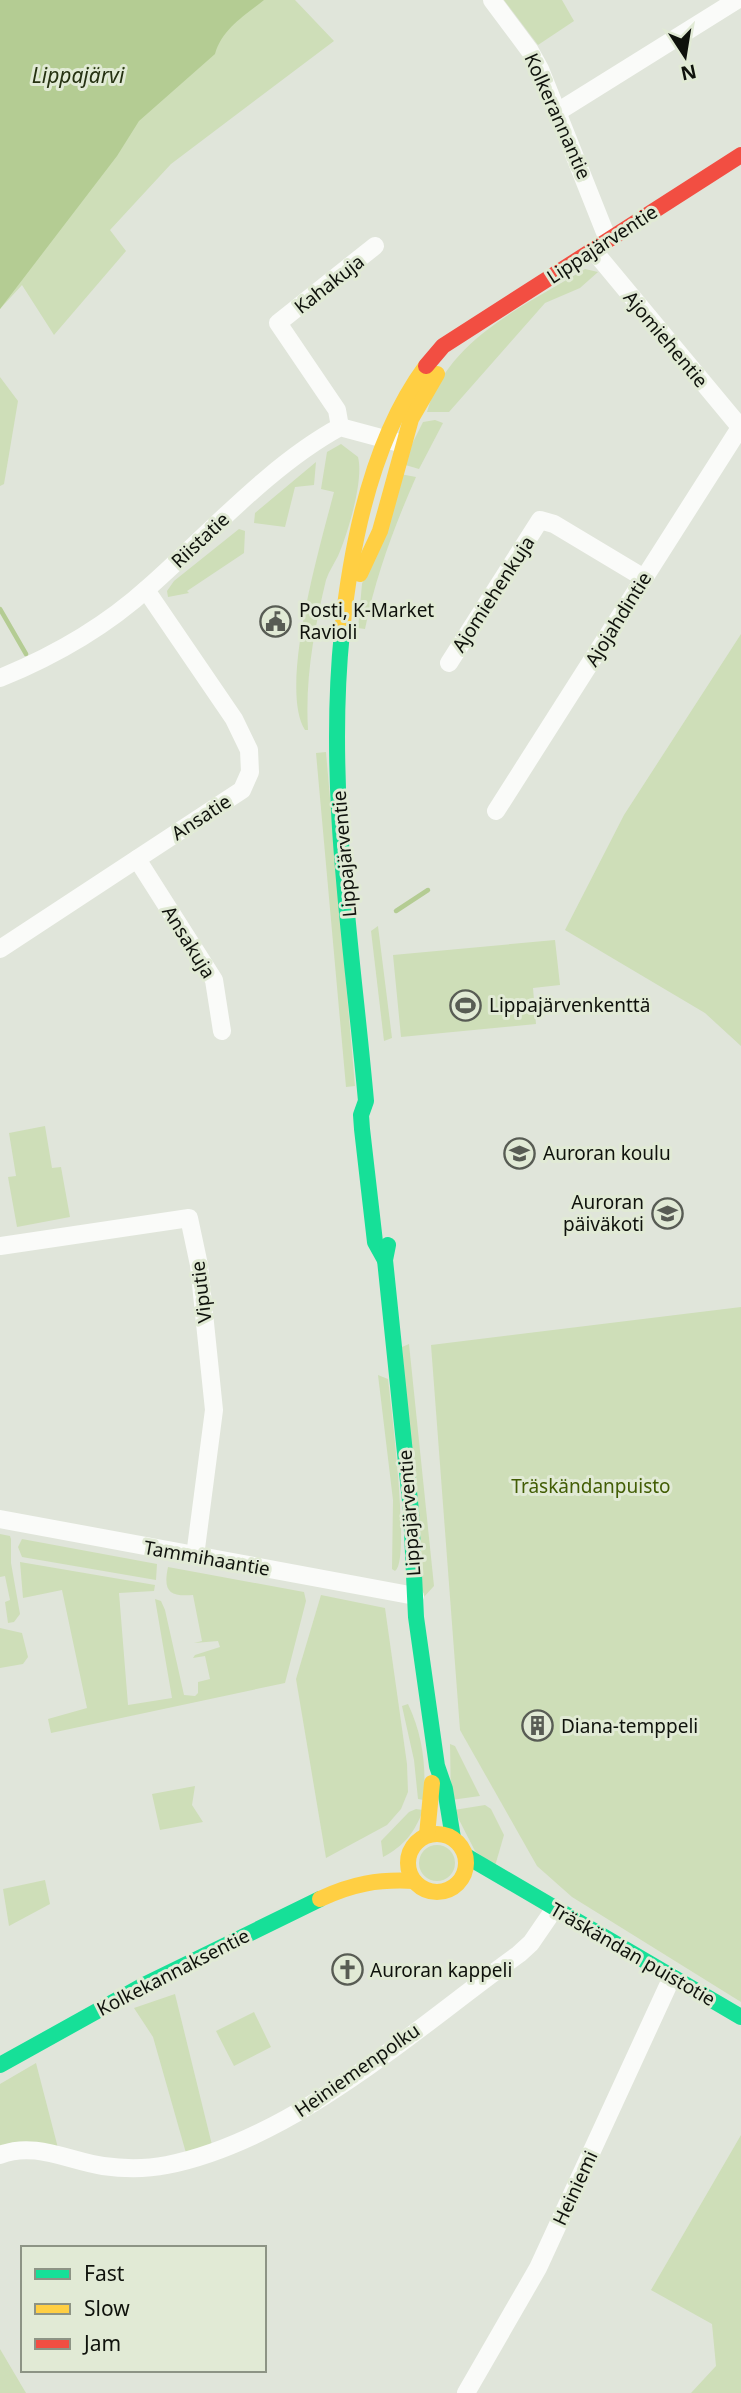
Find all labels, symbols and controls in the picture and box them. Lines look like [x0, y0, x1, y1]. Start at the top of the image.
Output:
north arrow [650, 21, 720, 91]
street label: Kolkerannantie [519, 49, 597, 183]
text: N [678, 58, 699, 87]
water label: Lippajärvi [32, 61, 125, 89]
street label: Lippajärventie [542, 199, 662, 289]
street label: Kahakuja [289, 248, 369, 320]
street label: Ajomiehentie [618, 285, 714, 393]
street label: Riistatie [165, 506, 235, 574]
street label: Ajomiehenkuja [446, 531, 540, 657]
street label: Ajojahdintie [579, 567, 657, 671]
place label: Posti, K-Market Ravioli [299, 597, 434, 645]
public building icon: Posti, K-Market Ravioli [259, 604, 293, 638]
street label: Ansatie [166, 788, 236, 846]
street label: Lippajärventie [326, 790, 362, 918]
street label: Ansakuja [156, 901, 222, 983]
sports icon: Lippajärvenkenttä [449, 988, 483, 1022]
place label: Lippajärvenkenttä [489, 992, 650, 1018]
school or university icon: Auroran koulu [503, 1136, 537, 1170]
place label: Auroran koulu [543, 1140, 671, 1166]
place label: Auroran päiväkoti [563, 1189, 644, 1237]
school or university icon: Auroran päiväkoti [650, 1196, 684, 1230]
street label: Viputie [184, 1260, 218, 1324]
street label: Lippajärventie [392, 1449, 426, 1577]
park label: Träskändanpuisto [511, 1473, 671, 1499]
street label: Tammihaantie [142, 1534, 272, 1582]
building icon: Diana-temppeli [521, 1709, 555, 1743]
place label: Diana-temppeli [561, 1713, 698, 1739]
street label: Träskändan puistotie [546, 1896, 720, 2012]
street label: Kolkekannaksentie [92, 1922, 254, 2022]
church icon: Auroran kappeli [330, 1953, 364, 1987]
place label: Auroran kappeli [370, 1957, 512, 1983]
street label: Heiniemenpolku [289, 2017, 425, 2123]
street label: Heiniemi [546, 2146, 604, 2230]
legend [21, 2246, 266, 2372]
text: Fast [84, 2259, 125, 2287]
text: Slow [84, 2294, 130, 2322]
text: Jam [82, 2329, 121, 2357]

